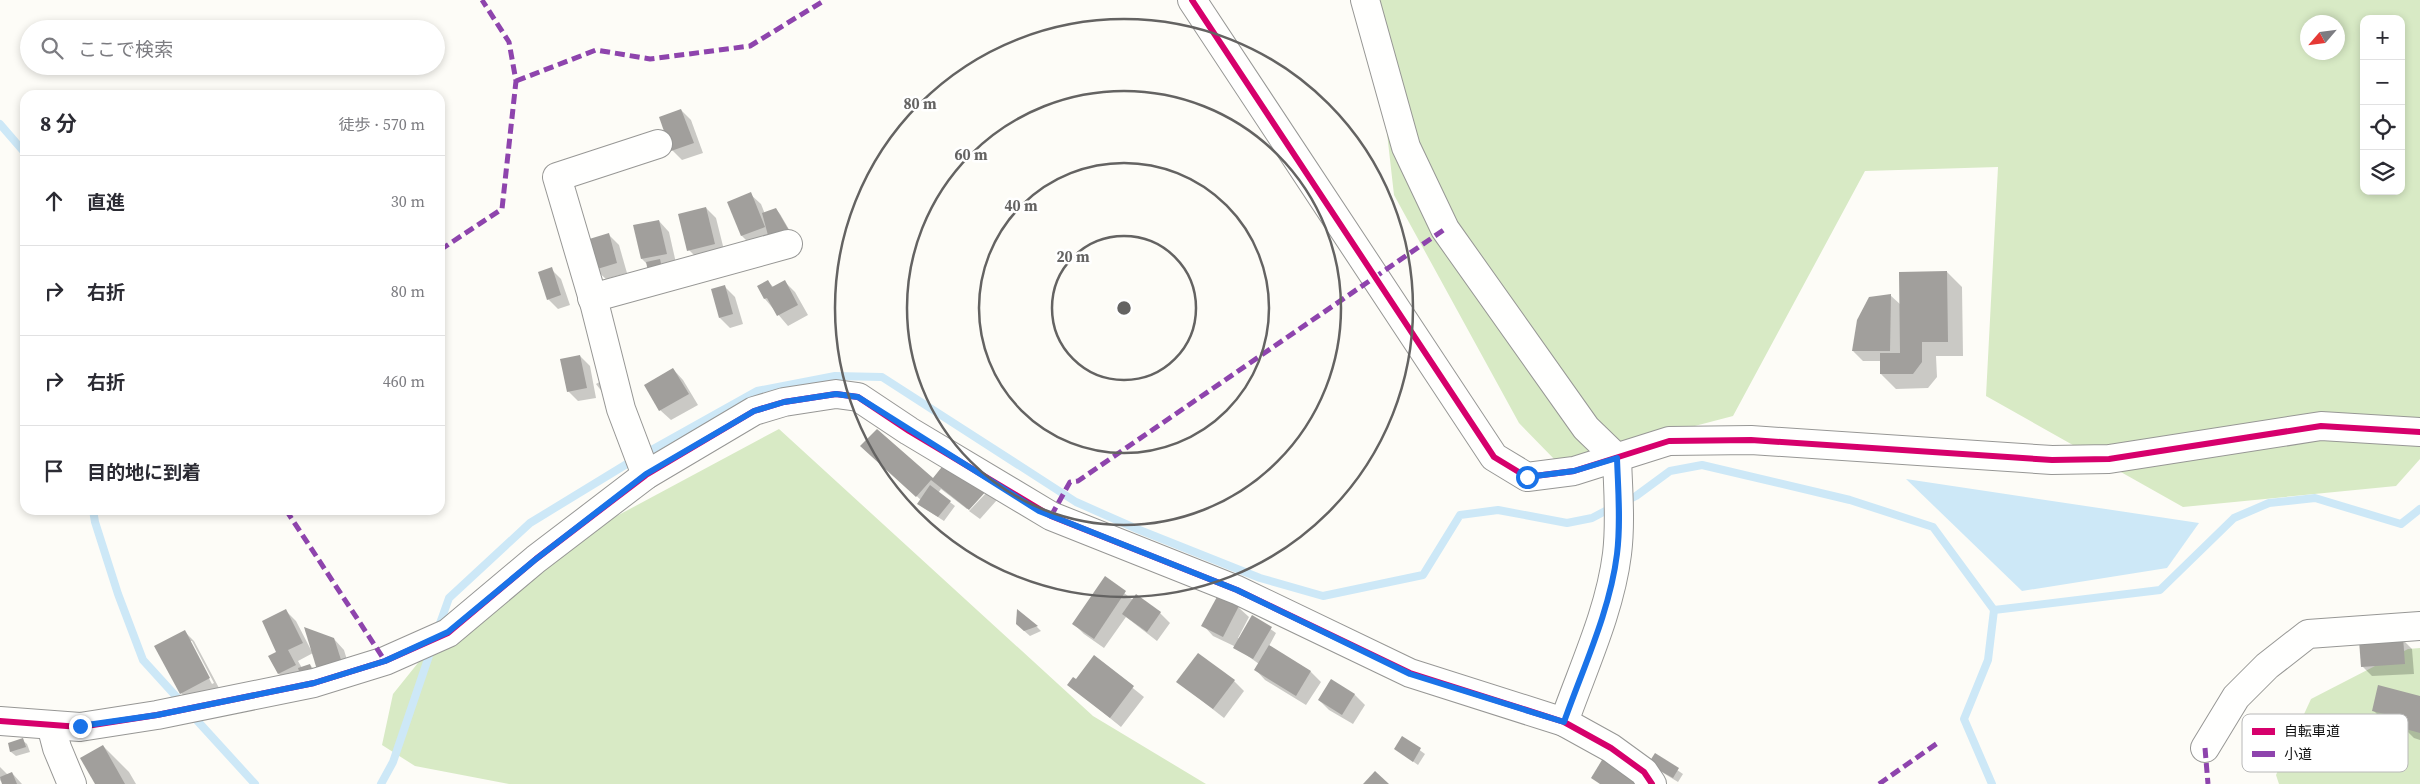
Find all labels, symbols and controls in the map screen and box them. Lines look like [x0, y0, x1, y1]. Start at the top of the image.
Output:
north arrow [2300, 15, 2345, 60]
map controls [2360, 15, 2405, 195]
button: + [2360, 15, 2405, 60]
search box [20, 20, 445, 75]
icon: search [38, 34, 66, 62]
text: ここで検索 [78, 36, 173, 62]
button: − [2360, 60, 2405, 105]
text: 80 m [903, 93, 937, 114]
button: locate [2360, 105, 2405, 150]
text: 8 分 [40, 109, 77, 138]
text: 徒歩 · 570 m [339, 113, 425, 135]
text: 60 m [954, 144, 988, 165]
button: layers [2360, 150, 2405, 195]
icon: ahead [40, 187, 68, 215]
text: 直進 [87, 189, 125, 215]
text: 30 m [391, 190, 425, 212]
text: 40 m [1004, 195, 1038, 216]
text: 20 m [1056, 246, 1090, 267]
icon: right [40, 277, 68, 305]
text: 右折 [87, 279, 125, 305]
text: 80 m [391, 280, 425, 302]
centre of rings [1115, 299, 1133, 317]
icon: right [40, 367, 68, 395]
text: 右折 [87, 369, 125, 395]
text: 460 m [383, 370, 425, 392]
icon: arrive [40, 457, 68, 485]
text: 目的地に到着 [87, 459, 201, 485]
route start [1516, 466, 1539, 489]
legend [2242, 714, 2408, 772]
route end [69, 715, 92, 738]
text: 自転車道 [2284, 721, 2340, 741]
text: 小道 [2284, 744, 2312, 764]

